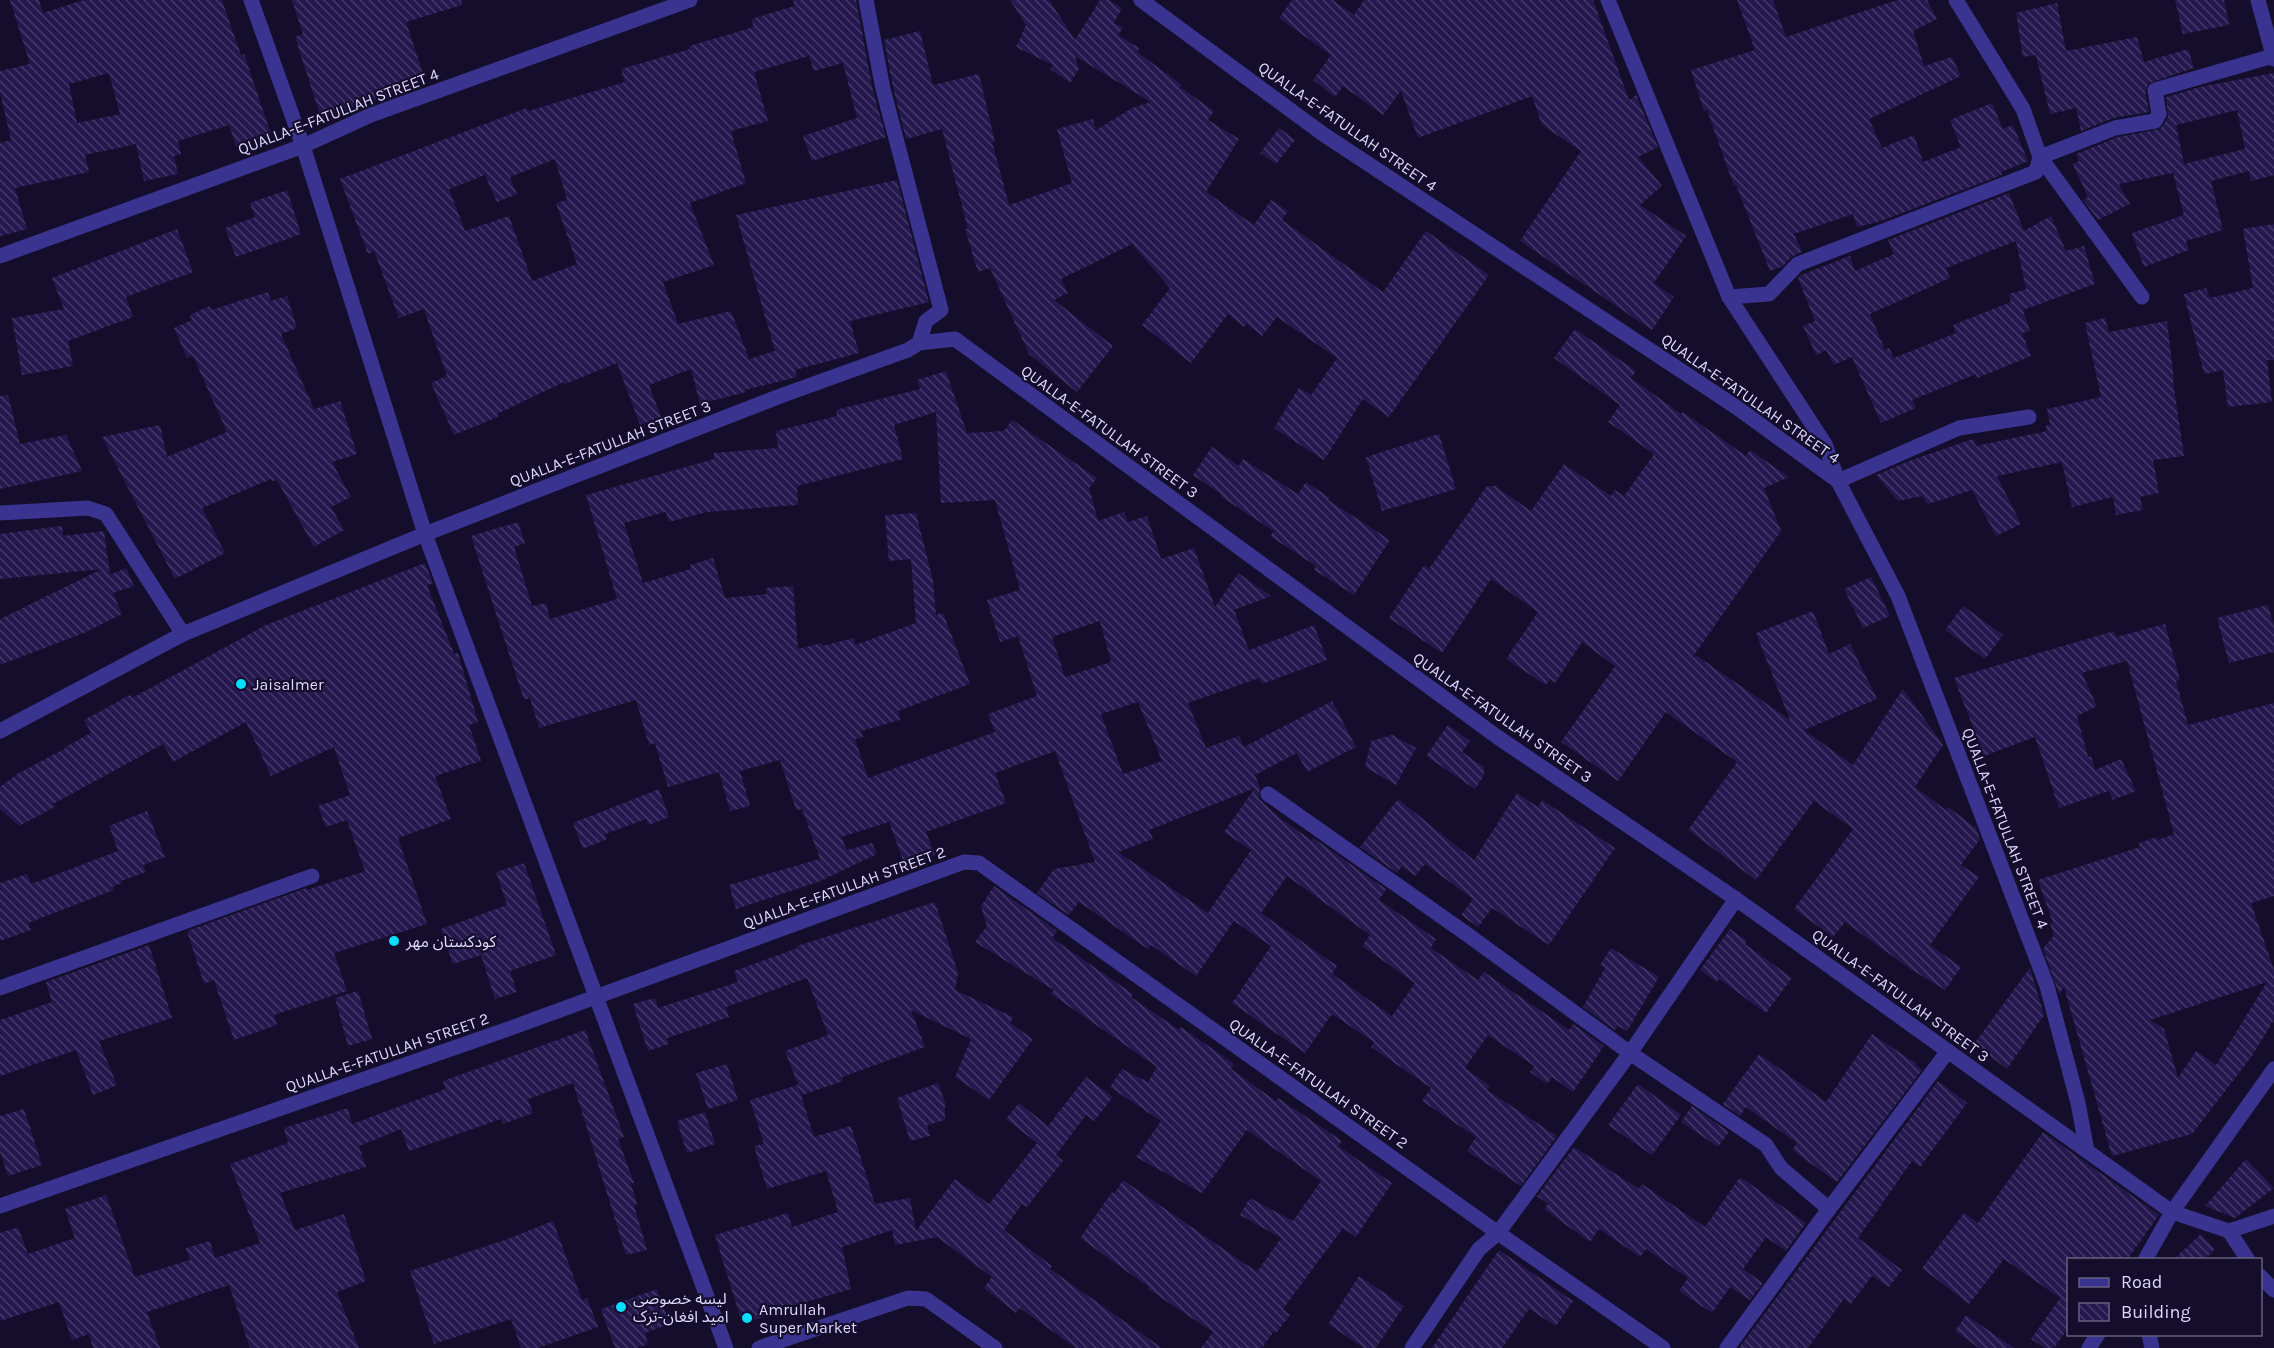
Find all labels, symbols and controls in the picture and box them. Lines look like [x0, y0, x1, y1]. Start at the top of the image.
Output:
street label: QUALLA-E-FATULLAH STREET 4 [1255, 57, 1441, 196]
street label: QUALLA-E-FATULLAH STREET 4 [235, 64, 441, 159]
street label: QUALLA-E-FATULLAH STREET 4 [1658, 329, 1844, 468]
street label: QUALLA-E-FATULLAH STREET 3 [1017, 361, 1202, 502]
street label: QUALLA-E-FATULLAH STREET 3 [507, 396, 714, 491]
street label: QUALLA-E-FATULLAH STREET 3 [1410, 648, 1596, 787]
place label: Jaisalmer [253, 675, 324, 694]
marker: Jaisalmer [234, 677, 248, 691]
street label: QUALLA-E-FATULLAH STREET 4 [1958, 725, 2053, 931]
street label: QUALLA-E-FATULLAH STREET 2 [740, 842, 948, 933]
street label: QUALLA-E-FATULLAH STREET 3 [1808, 925, 1993, 1066]
place label: کودکستان مهر [405, 932, 497, 951]
marker: کودکستان مهر [387, 934, 401, 948]
street label: QUALLA-E-FATULLAH STREET 2 [283, 1009, 491, 1096]
street label: QUALLA-E-FATULLAH STREET 2 [1226, 1014, 1412, 1153]
legend [2067, 1258, 2262, 1336]
text: Road [2121, 1271, 2162, 1293]
place label: لیسه خصوصی امید افغان-ترک [633, 1289, 728, 1326]
marker: لیسه خصوصی امید افغان-ترک [614, 1300, 628, 1314]
place label: Amrullah Super Market [759, 1300, 857, 1337]
text: Building [2121, 1301, 2191, 1323]
marker: Amrullah Super Market [740, 1311, 754, 1325]

